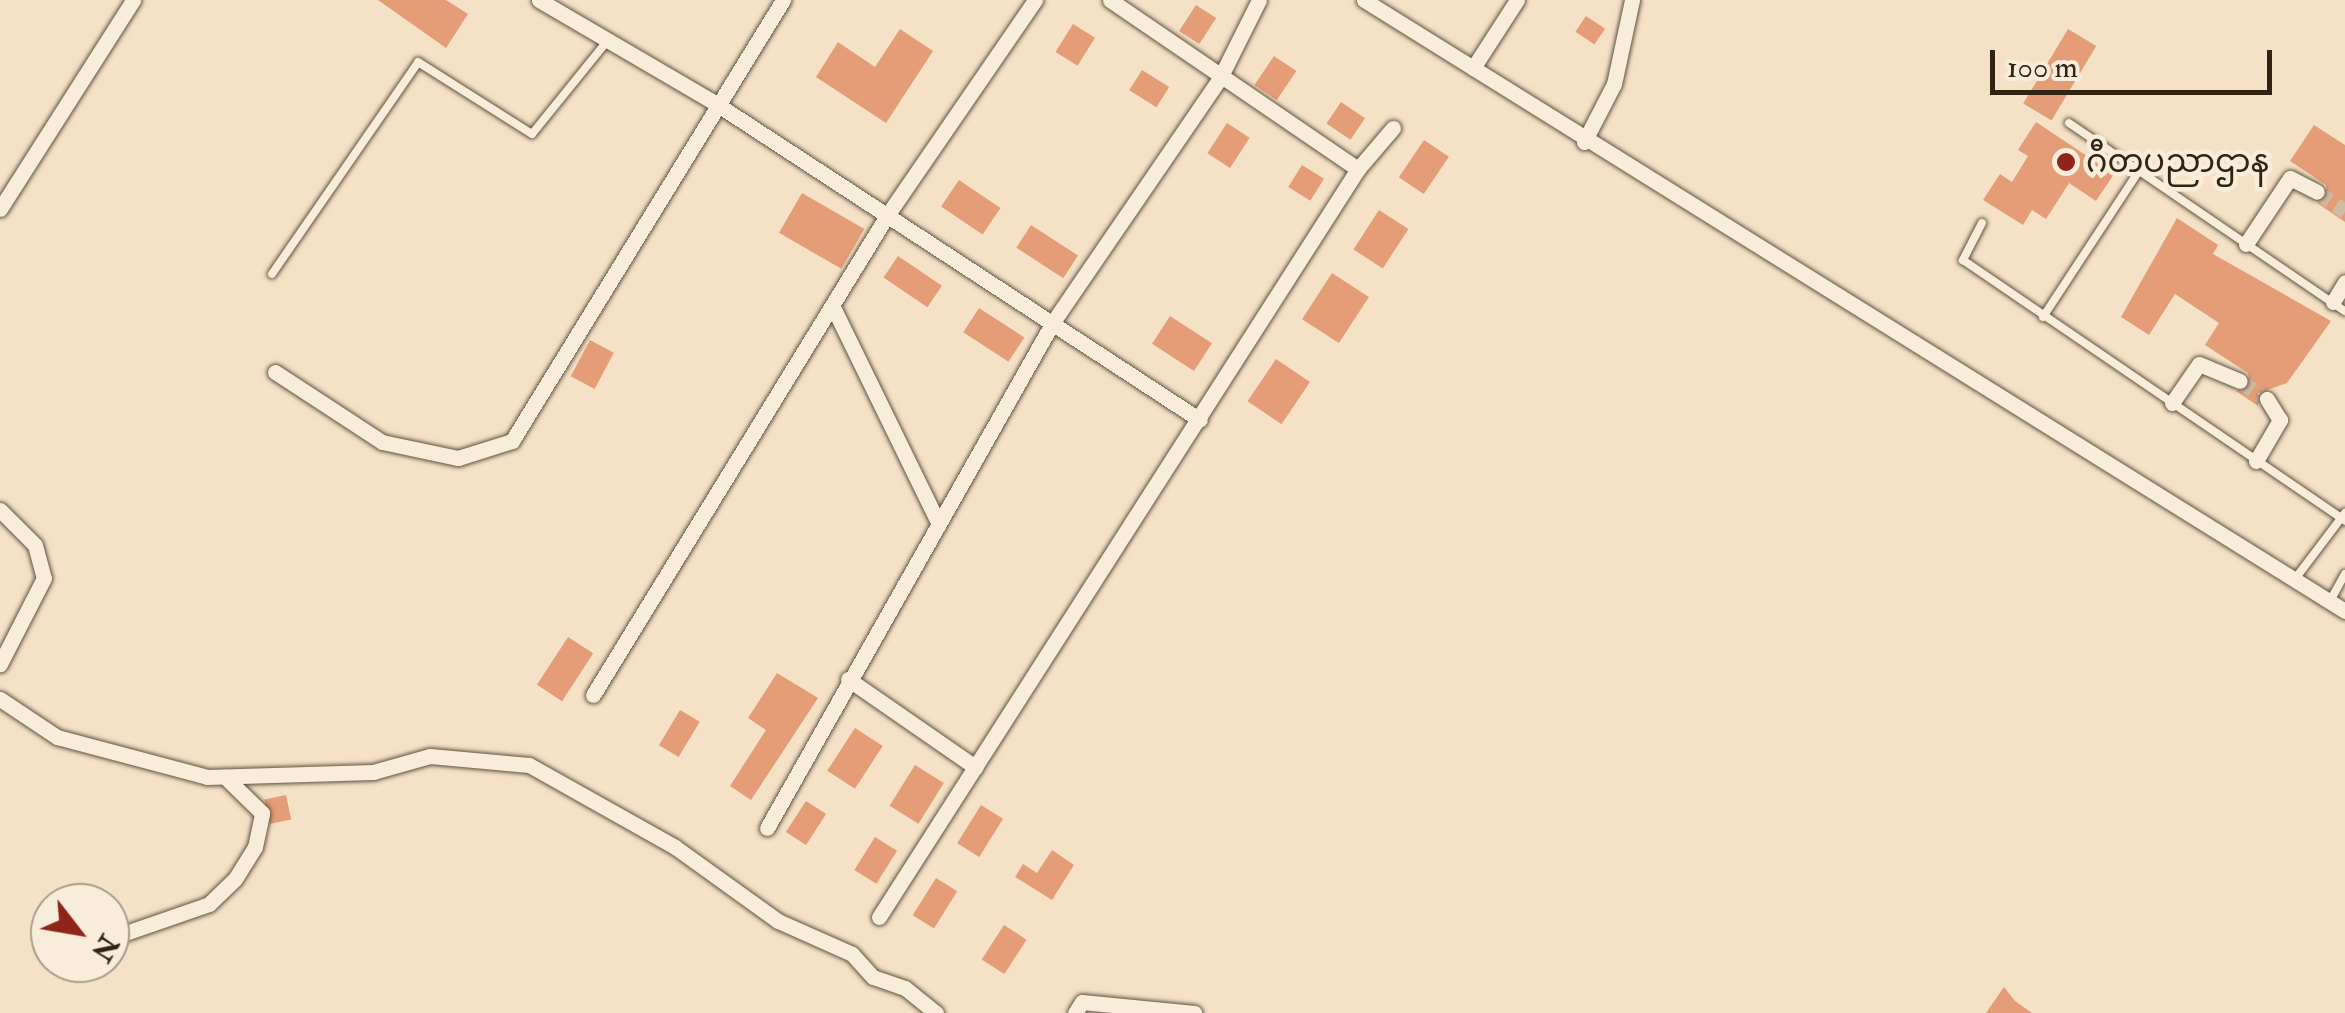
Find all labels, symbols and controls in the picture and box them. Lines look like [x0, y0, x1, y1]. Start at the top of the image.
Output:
scale bar [1995, 30, 2278, 92]
text: 100 m [2007, 49, 2078, 86]
place label: ဂီတပညာဌာန [2086, 143, 2269, 181]
marker: ဂီတပညာဌာန [2055, 151, 2077, 173]
north arrow [30, 883, 130, 983]
text: N [83, 928, 126, 967]

